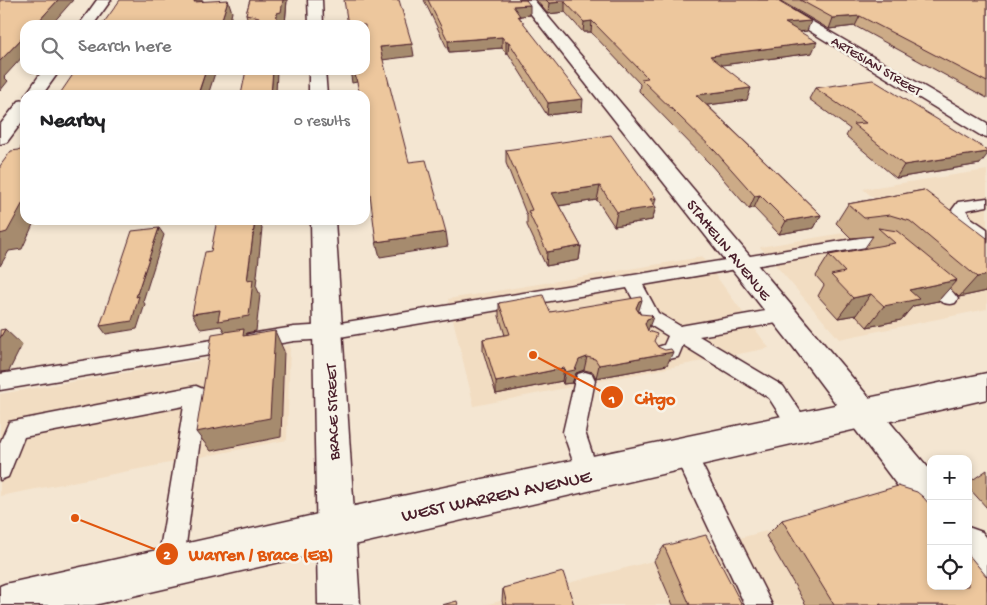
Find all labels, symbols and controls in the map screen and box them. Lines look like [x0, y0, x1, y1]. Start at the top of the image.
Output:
search box [20, 20, 370, 75]
icon: search [38, 34, 66, 62]
street label: ARTESIAN STREET [827, 34, 924, 101]
text: Search here [78, 36, 172, 59]
text: Nearby [40, 110, 105, 135]
text: 0 results [294, 113, 350, 132]
street label: STAHELIN AVENUE [681, 197, 774, 306]
street label: BRACE STREET [323, 362, 346, 461]
callout: Citgo [600, 381, 686, 414]
text: Citgo [634, 390, 676, 411]
text: 1 [608, 391, 615, 409]
map controls [927, 455, 972, 590]
button: + [927, 455, 972, 500]
street label: WEST WARREN AVENUE [400, 466, 595, 529]
button: − [927, 500, 972, 545]
callout: Warren / Brace (EB) [154, 537, 344, 570]
button: locate [927, 545, 972, 590]
text: Warren / Brace (EB) [188, 546, 333, 567]
text: 2 [163, 547, 171, 565]

